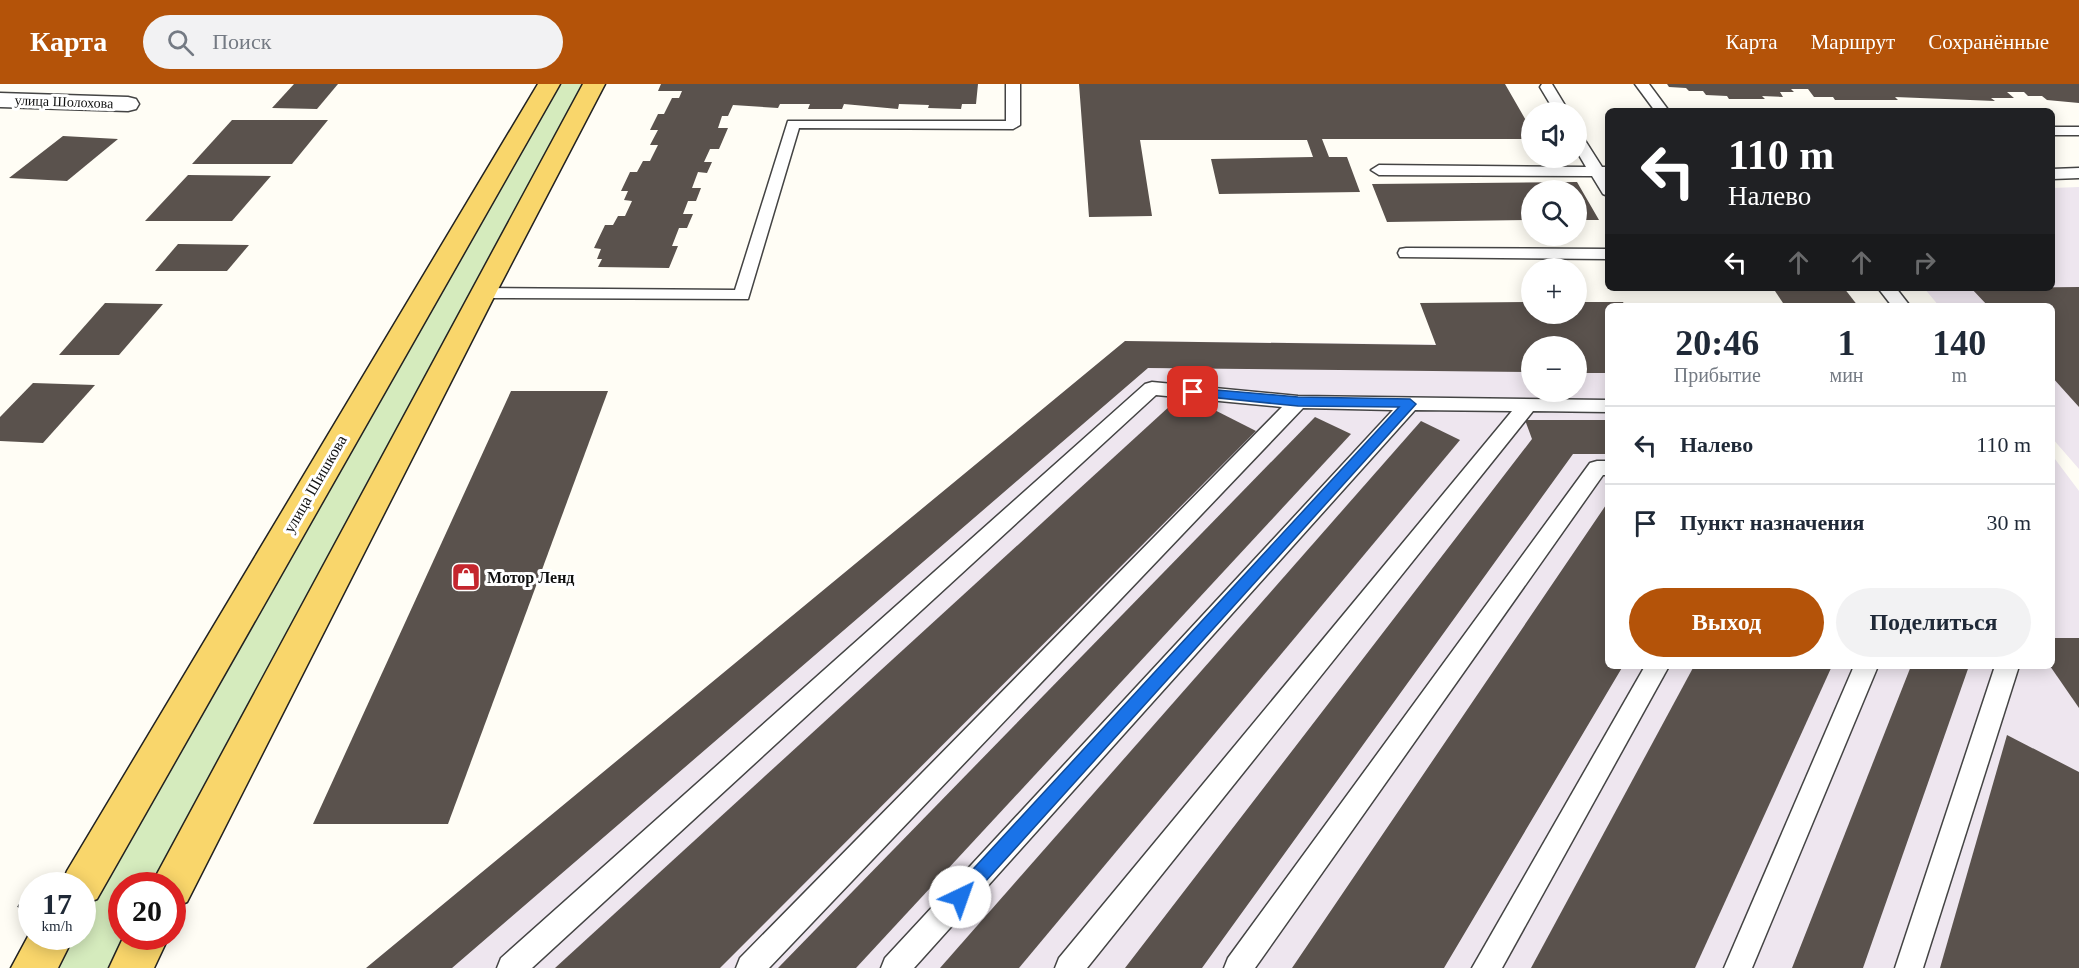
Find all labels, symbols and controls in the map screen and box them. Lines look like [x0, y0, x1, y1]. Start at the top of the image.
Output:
search box [143, 15, 563, 69]
text: Карта [30, 26, 107, 57]
icon: search [164, 26, 197, 59]
text: Поиск [212, 29, 271, 54]
text: Карта [1726, 30, 1778, 54]
text: Маршрут [1811, 30, 1895, 54]
text: Сохранённые [1928, 30, 2049, 54]
street label: улица Шолохова [14, 93, 114, 111]
map controls [1521, 102, 1587, 402]
button: sound [1521, 102, 1587, 168]
icon: left [1629, 132, 1707, 210]
text: 110 m [1728, 132, 1834, 178]
button: search [1521, 180, 1587, 246]
text: Налево [1728, 181, 1811, 211]
icon: left [1719, 246, 1752, 279]
icon: ahead [1782, 246, 1815, 279]
icon: ahead [1845, 246, 1878, 279]
icon: right [1908, 246, 1941, 279]
button: + [1521, 258, 1587, 324]
text: 20:46 [1675, 323, 1759, 363]
text: 1 [1838, 323, 1856, 363]
text: 140 [1932, 323, 1986, 363]
button: − [1521, 336, 1587, 402]
text: Прибытие [1674, 364, 1761, 386]
text: мин [1830, 364, 1864, 386]
text: m [1951, 364, 1967, 386]
pin [1167, 366, 1218, 417]
icon: arrive [1176, 375, 1209, 408]
icon: left [1629, 429, 1662, 462]
street label: улица Шишкова [280, 432, 351, 536]
text: Налево [1680, 432, 1753, 457]
text: 110 m [1976, 432, 2031, 457]
icon: arrive [1629, 507, 1662, 540]
text: Пункт назначения [1680, 510, 1865, 535]
text: 30 m [1986, 510, 2031, 535]
shop icon: Мотор Ленд [450, 561, 482, 593]
place label: Мотор Ленд [487, 569, 574, 587]
button: Выход [1629, 588, 1824, 657]
button: Поделиться [1836, 588, 2031, 657]
position arrow [928, 865, 992, 929]
speed limit sign: 20 [108, 872, 186, 950]
text: 17 [42, 887, 72, 920]
text: km/h [42, 918, 72, 934]

